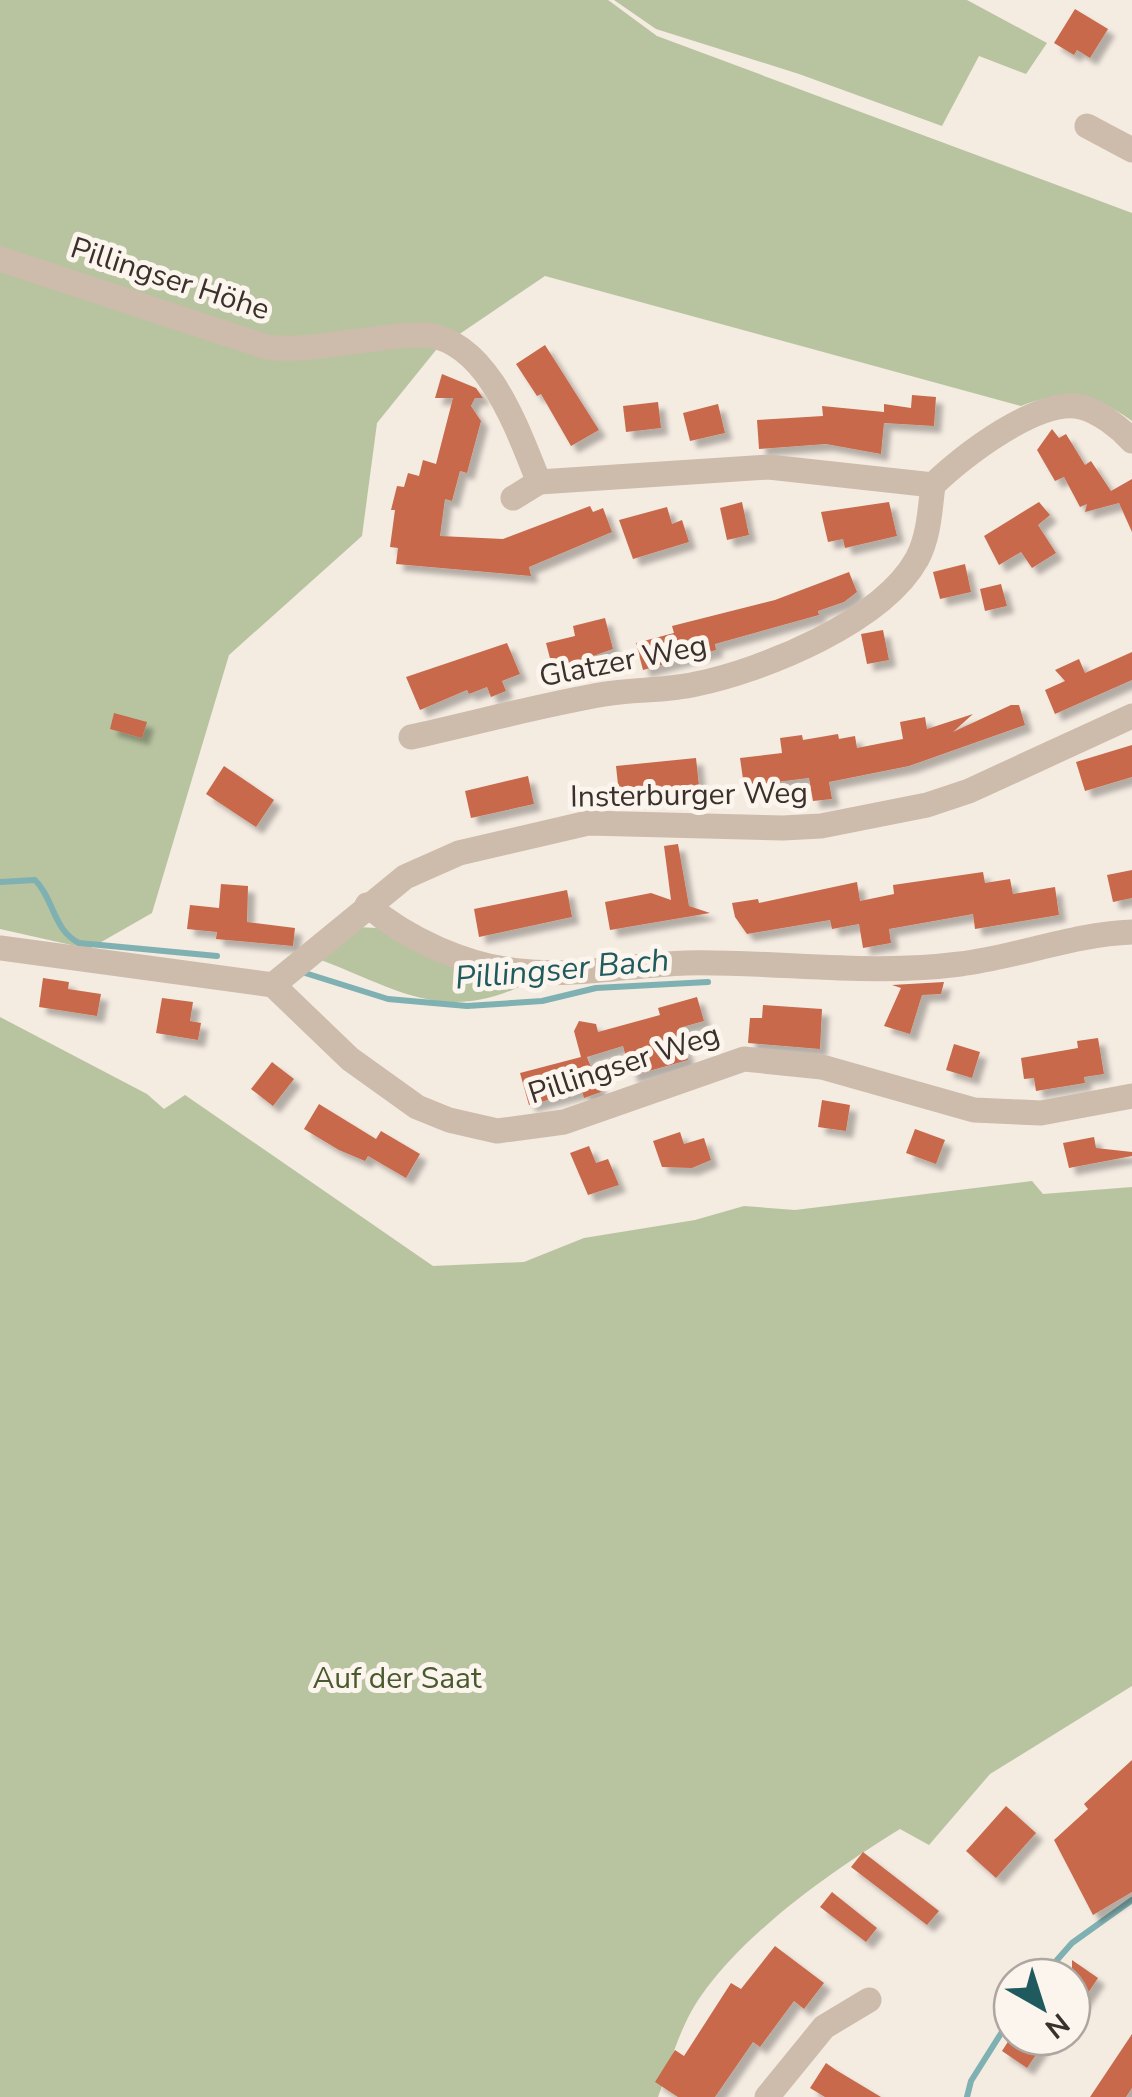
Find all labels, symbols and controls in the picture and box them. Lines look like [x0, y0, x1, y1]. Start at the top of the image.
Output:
street label: Pillingser Höhe [65, 228, 275, 330]
street label: Glatzer Weg [536, 625, 710, 697]
street label: Insterburger Weg [570, 772, 808, 818]
water label: Pillingser Bach [453, 938, 671, 1000]
street label: Pillingser Weg [523, 1014, 725, 1114]
park label: Auf der Saat [312, 1658, 482, 1699]
north arrow [992, 1957, 1092, 2057]
text: N [1037, 2004, 1077, 2047]

